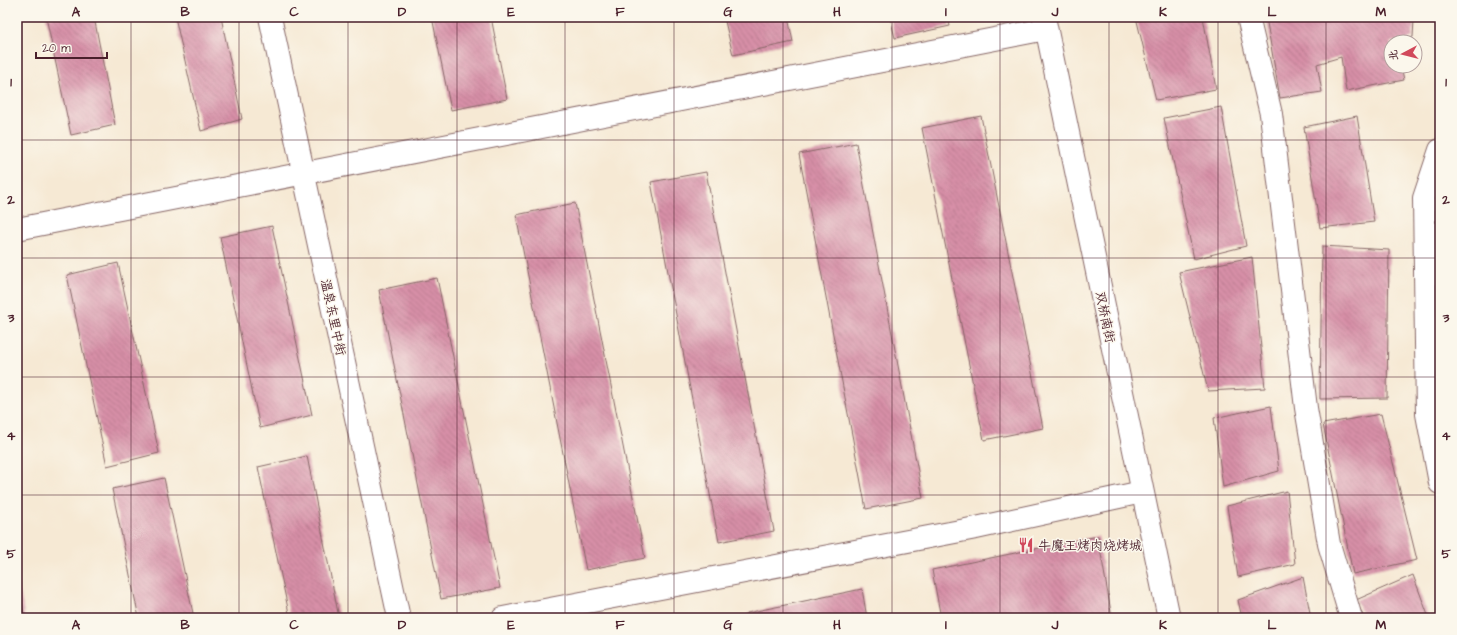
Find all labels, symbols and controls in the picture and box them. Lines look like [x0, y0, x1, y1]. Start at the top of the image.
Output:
text: A [72, 3, 81, 21]
text: B [180, 3, 190, 21]
text: C [289, 3, 299, 21]
text: D [398, 3, 407, 21]
text: E [507, 3, 515, 21]
text: F [615, 3, 625, 21]
text: G [723, 3, 733, 21]
text: H [833, 3, 841, 21]
text: I [945, 3, 947, 21]
text: J [1051, 3, 1059, 21]
text: K [1159, 3, 1167, 21]
text: L [1267, 3, 1277, 21]
text: M [1376, 3, 1387, 21]
scale bar [36, 34, 107, 60]
north arrow [1383, 34, 1423, 74]
text: 20 m [42, 40, 71, 57]
text: 北 [1385, 49, 1402, 62]
text: 1 [10, 73, 12, 91]
text: 1 [1445, 73, 1447, 91]
text: 2 [6, 191, 15, 209]
text: 2 [1441, 191, 1450, 209]
street label: 温泉东里中街 [316, 277, 350, 357]
street label: 双桥南街 [1091, 290, 1119, 345]
text: 3 [7, 309, 15, 327]
text: 3 [1442, 309, 1450, 327]
text: 4 [7, 427, 16, 445]
text: 4 [1442, 427, 1451, 445]
restaurant icon: 牛魔王烤肉烧烤城 [1017, 536, 1035, 554]
place label: 牛魔王烤肉烧烤城 [1038, 537, 1142, 555]
text: 5 [6, 545, 16, 563]
text: 5 [1441, 545, 1451, 563]
text: A [72, 616, 81, 634]
text: B [180, 616, 190, 634]
text: C [289, 616, 299, 634]
text: D [398, 616, 407, 634]
text: E [507, 616, 515, 634]
text: F [615, 616, 625, 634]
text: G [723, 616, 733, 634]
text: H [833, 616, 841, 634]
text: I [945, 616, 947, 634]
text: J [1051, 616, 1059, 634]
text: K [1159, 616, 1167, 634]
text: L [1267, 616, 1277, 634]
text: M [1376, 616, 1387, 634]

